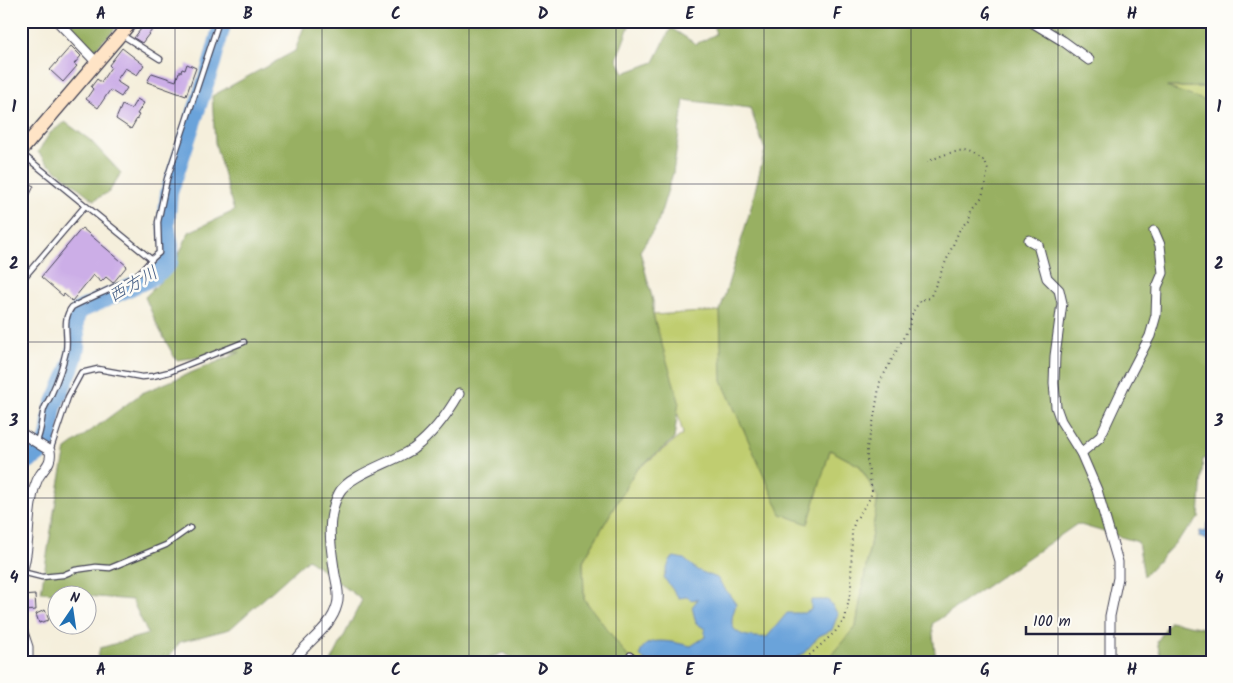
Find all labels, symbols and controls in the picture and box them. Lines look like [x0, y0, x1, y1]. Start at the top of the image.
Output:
text: A [96, 2, 106, 27]
text: B [243, 2, 253, 27]
text: C [391, 2, 401, 27]
text: D [538, 2, 549, 27]
text: E [686, 2, 696, 27]
text: F [833, 2, 843, 27]
text: G [980, 2, 990, 27]
text: H [1127, 2, 1137, 27]
text: 1 [12, 95, 17, 120]
text: 1 [1217, 95, 1222, 120]
text: 2 [9, 252, 19, 277]
text: 2 [1214, 252, 1224, 277]
water label: 西方川 [103, 259, 164, 311]
text: 3 [9, 409, 19, 434]
text: 3 [1214, 409, 1224, 434]
text: 4 [10, 566, 19, 591]
text: 4 [1215, 566, 1224, 591]
north arrow [48, 586, 98, 636]
text: N [68, 587, 82, 610]
scale bar [1026, 603, 1169, 635]
text: 100 m [1033, 610, 1071, 634]
text: A [96, 658, 106, 683]
text: B [243, 658, 253, 683]
text: C [391, 658, 401, 683]
text: D [538, 658, 549, 683]
text: E [686, 658, 696, 683]
text: F [833, 658, 843, 683]
text: G [980, 658, 990, 683]
text: H [1127, 658, 1137, 683]

